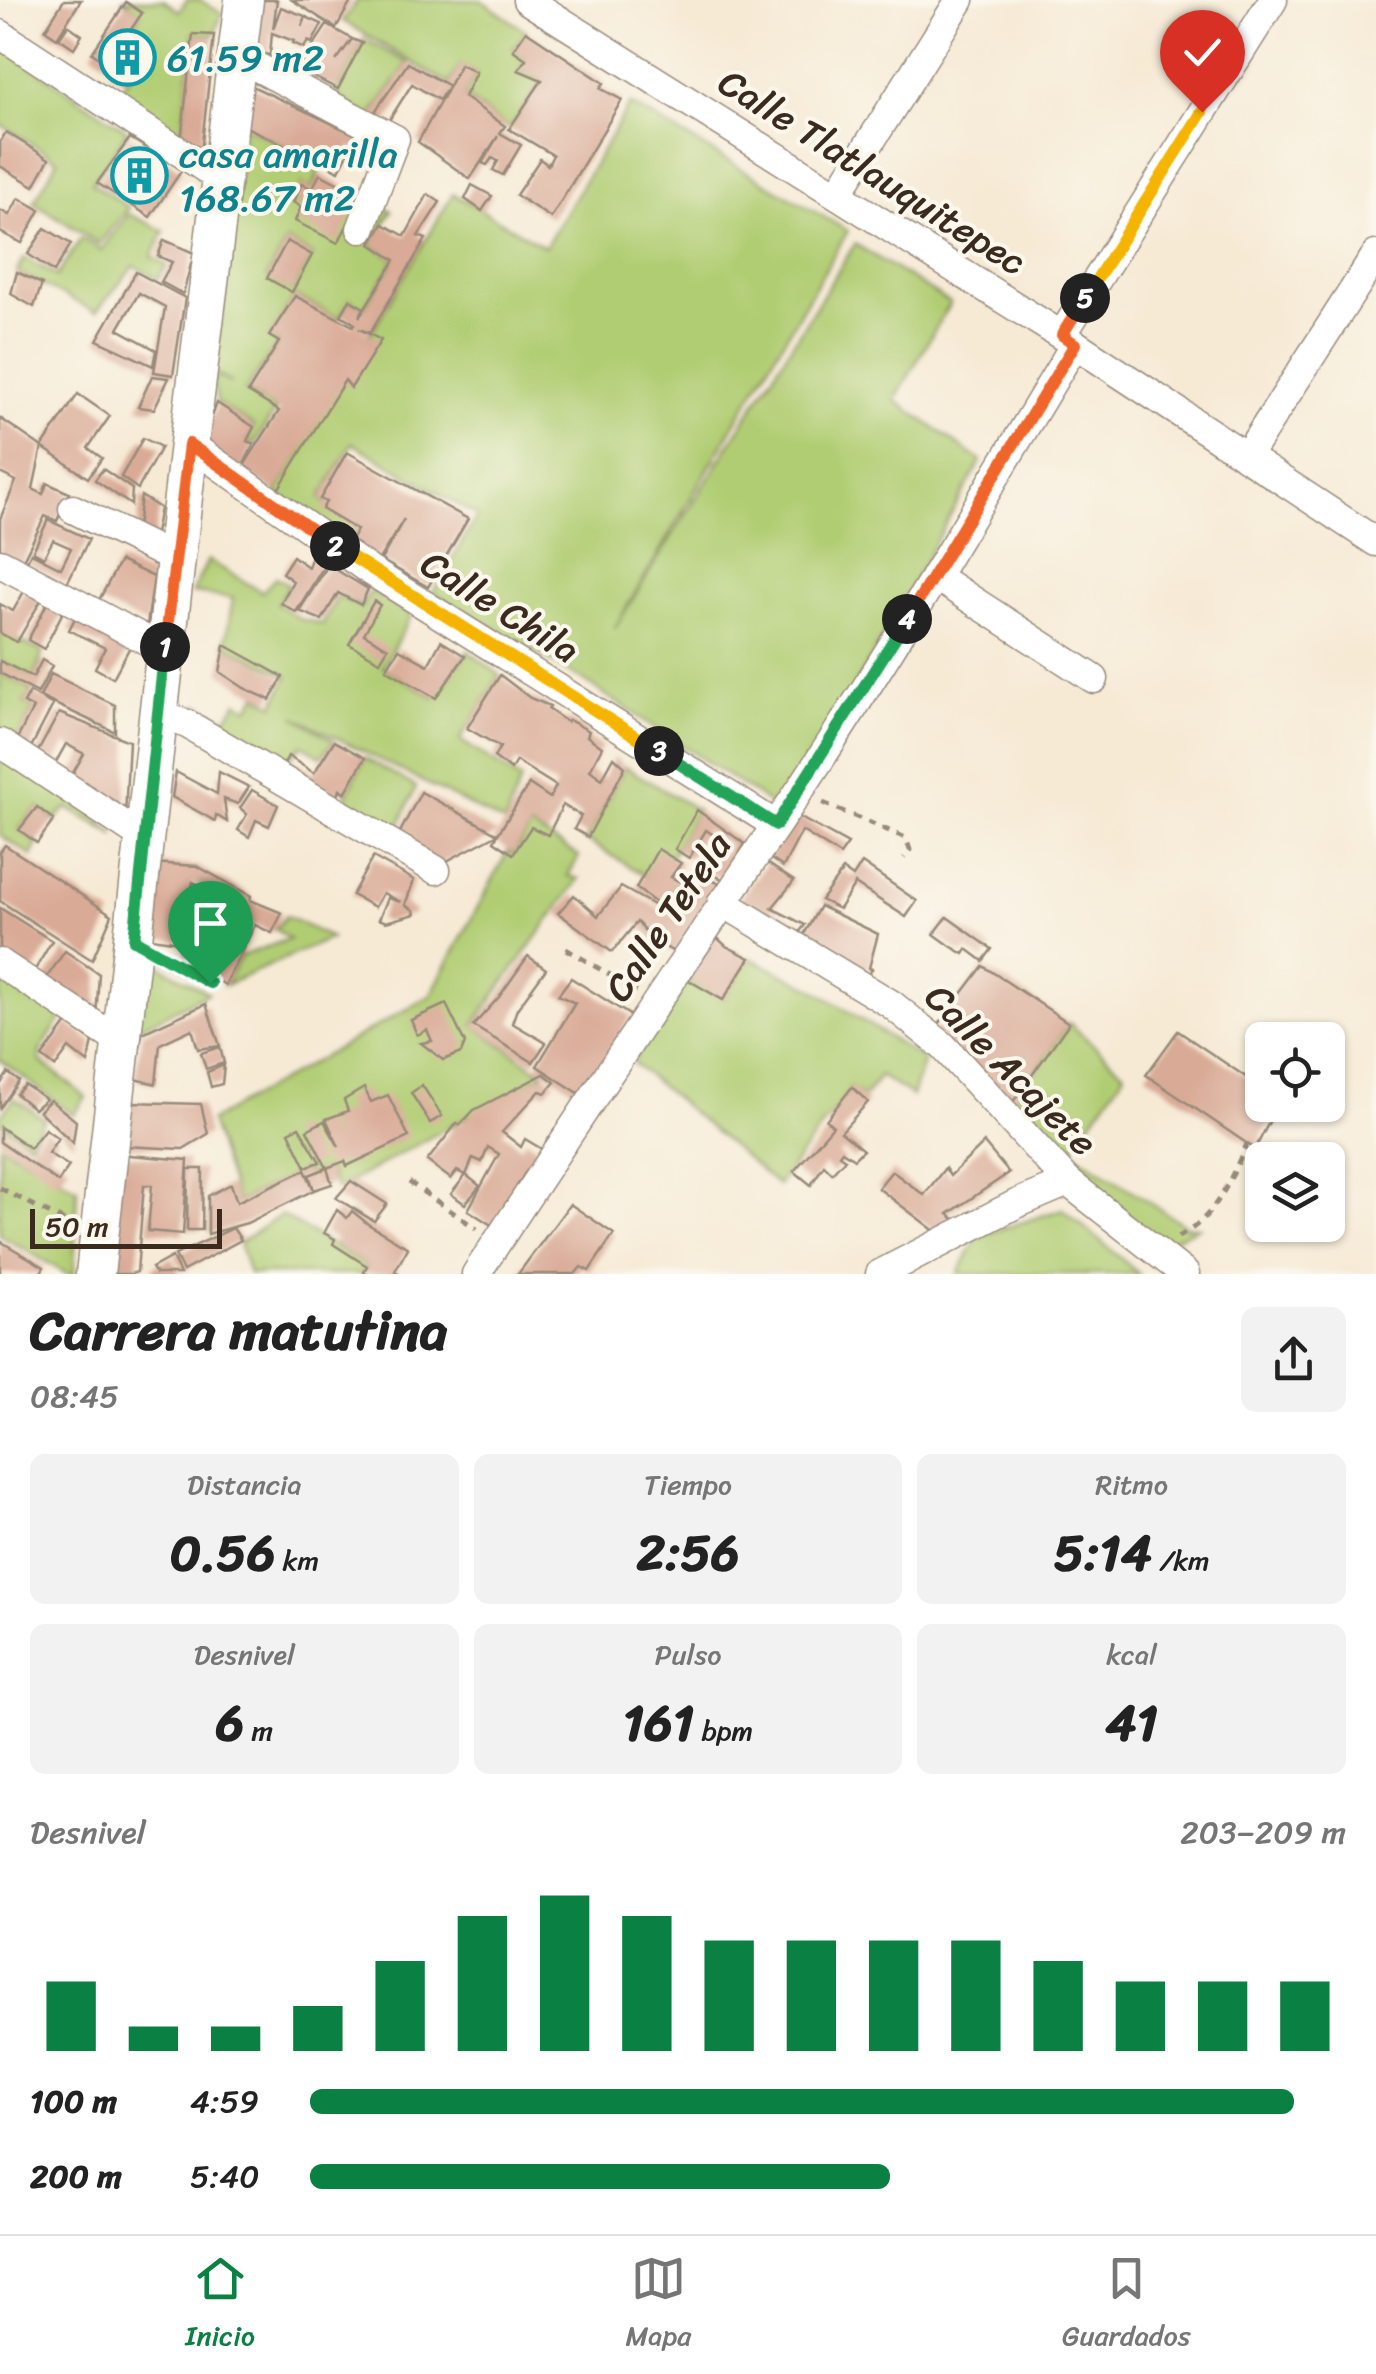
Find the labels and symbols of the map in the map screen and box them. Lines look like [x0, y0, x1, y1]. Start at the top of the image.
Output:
pin [1160, 10, 1245, 113]
place label: 61.59 m2 [167, 25, 324, 92]
building icon: 61.59 m2 [98, 28, 158, 88]
street label: Calle Tlatlauquitepec [704, 50, 1040, 294]
place label: casa amarilla 168.67 m2 [179, 121, 398, 232]
building icon: casa amarilla 168.67 m2 [110, 146, 170, 206]
pin: 5 [1060, 273, 1110, 323]
pin: 2 [310, 521, 360, 571]
street label: Calle Chila [407, 531, 593, 683]
pin: 4 [882, 594, 932, 644]
pin: 1 [140, 622, 190, 672]
pin: 3 [634, 726, 684, 776]
street label: Calle Tetela [586, 817, 750, 1016]
pin [168, 881, 253, 984]
street label: Calle Acajete [908, 967, 1114, 1173]
scale bar [30, 1204, 222, 1248]

